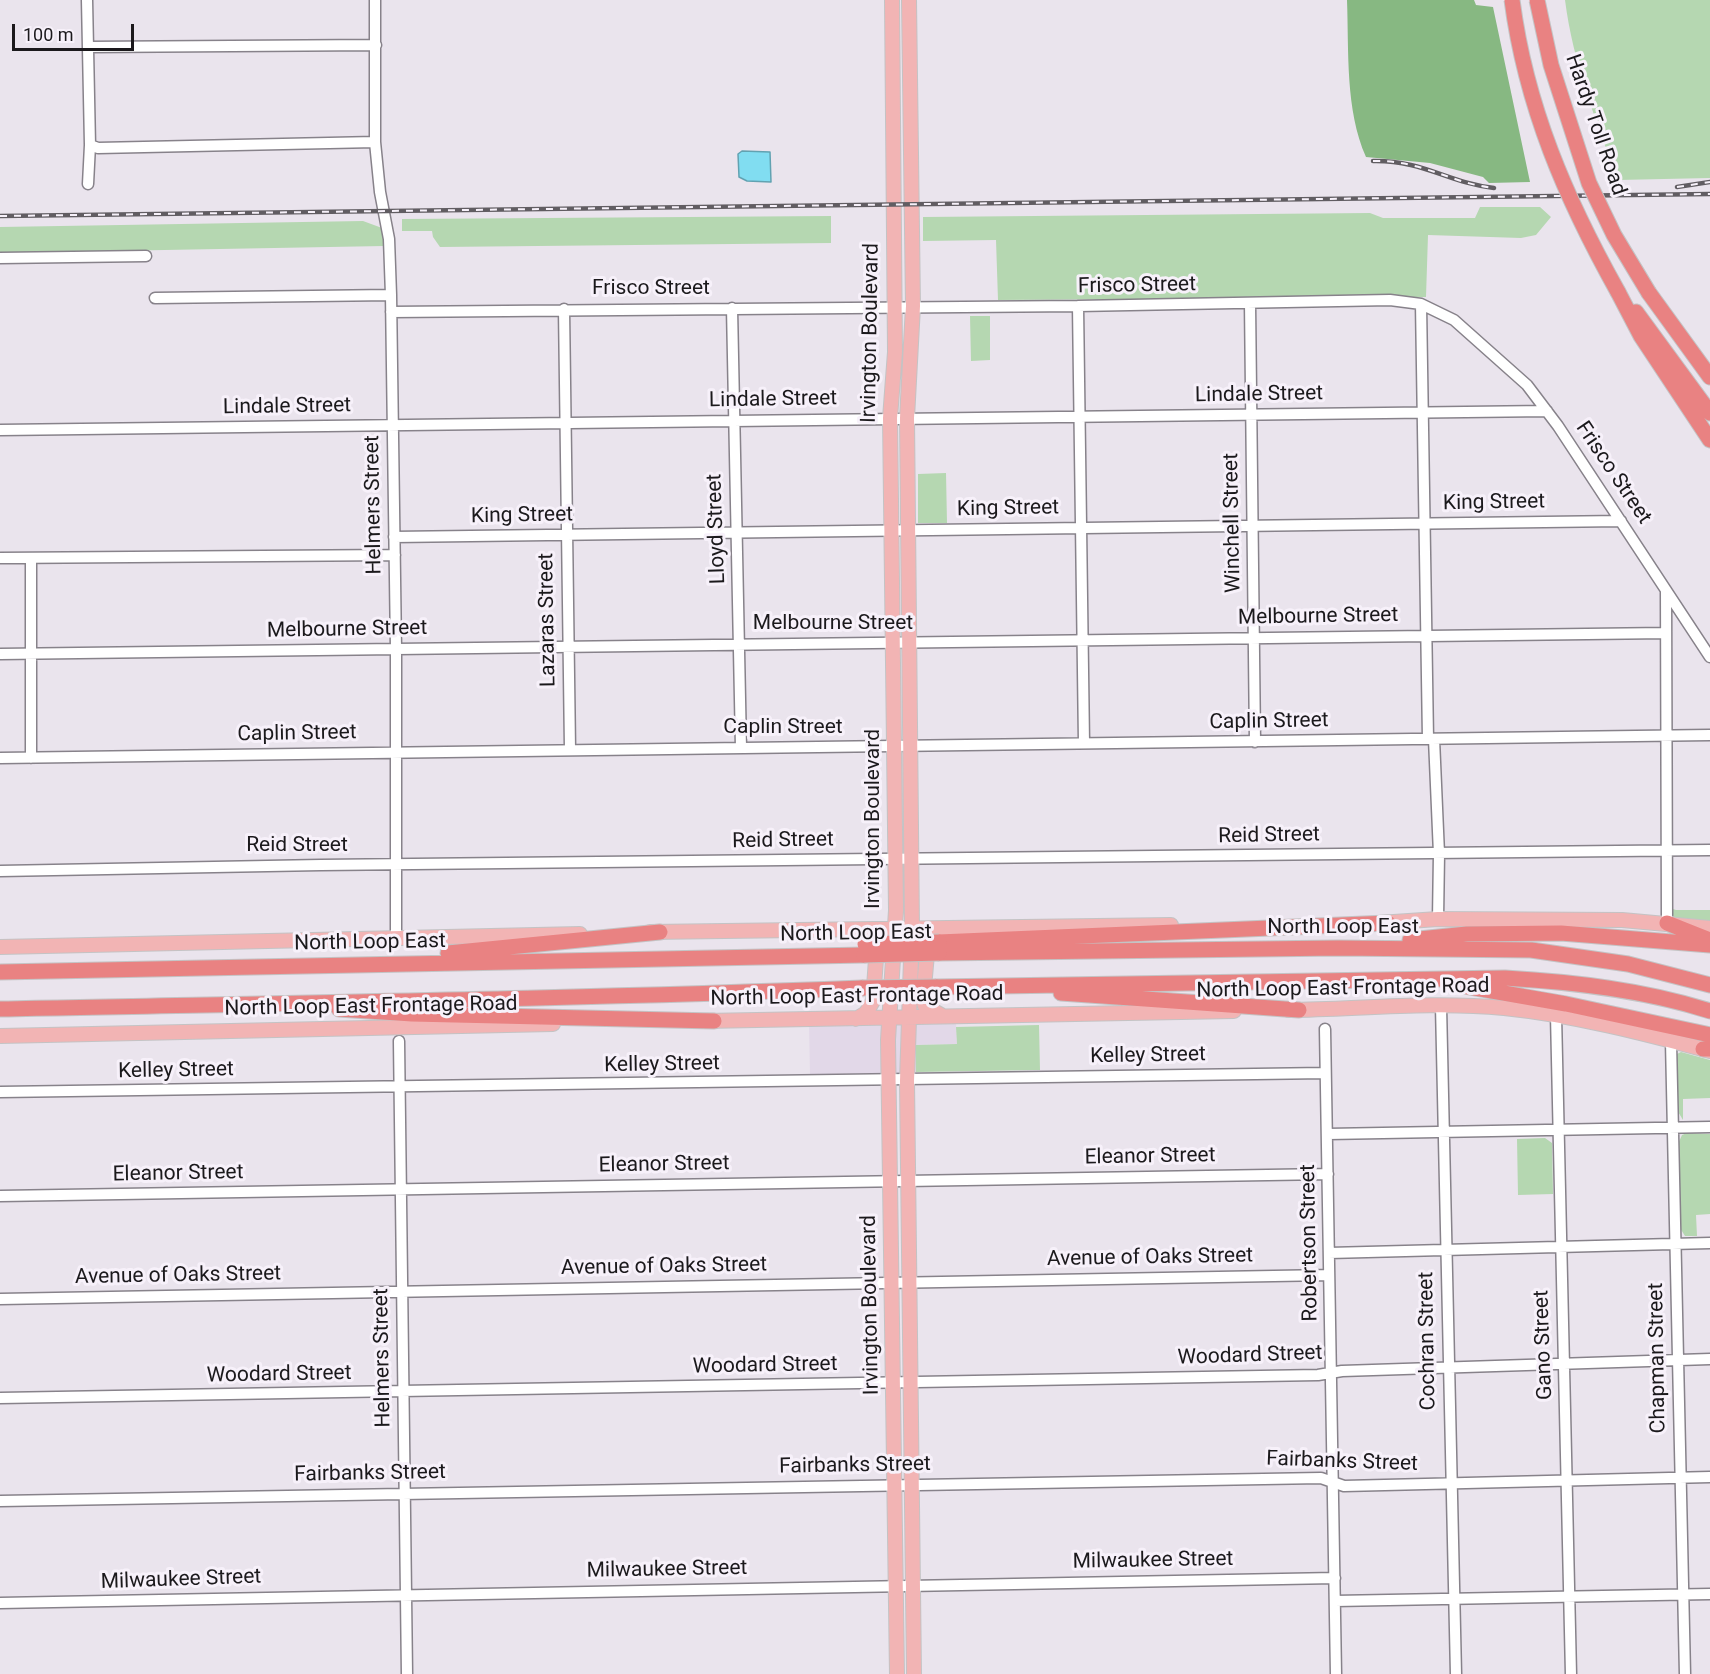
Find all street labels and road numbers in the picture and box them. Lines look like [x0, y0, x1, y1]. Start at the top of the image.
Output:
street label: Hardy Toll Road [1559, 51, 1631, 199]
street label: Irvington Boulevard [857, 243, 885, 423]
street label: Frisco Street [1078, 272, 1196, 300]
street label: Frisco Street [592, 276, 710, 302]
street label: Lindale Street [1195, 381, 1323, 409]
street label: Lindale Street [709, 386, 837, 414]
street label: Lindale Street [223, 393, 351, 421]
street label: Frisco Street [1570, 417, 1656, 529]
street label: Helmers Street [360, 435, 388, 575]
street label: Winchell Street [1219, 453, 1247, 593]
street label: Lloyd Street [702, 473, 732, 585]
street label: King Street [1443, 490, 1545, 516]
street label: King Street [957, 496, 1059, 522]
street label: King Street [471, 503, 573, 529]
street label: Lazaras Street [534, 553, 562, 687]
street label: Melbourne Street [1238, 603, 1398, 631]
street label: Melbourne Street [753, 611, 913, 637]
street label: Melbourne Street [267, 616, 427, 644]
street label: Caplin Street [1209, 708, 1329, 736]
street label: Caplin Street [723, 715, 843, 741]
street label: Caplin Street [237, 720, 357, 748]
street label: Irvington Boulevard [861, 729, 887, 909]
street label: Reid Street [1218, 823, 1320, 849]
street label: Reid Street [732, 828, 834, 854]
street label: Reid Street [246, 833, 348, 859]
street label: North Loop East [1267, 915, 1419, 941]
street label: North Loop East [780, 920, 932, 948]
street label: North Loop East [294, 929, 446, 957]
street label: North Loop East Frontage Road [1196, 974, 1490, 1004]
street label: North Loop East Frontage Road [710, 982, 1004, 1012]
street label: North Loop East Frontage Road [224, 992, 518, 1022]
street label: Kelley Street [1090, 1042, 1206, 1070]
street label: Kelley Street [604, 1051, 720, 1079]
street label: Kelley Street [118, 1057, 234, 1085]
street label: Eleanor Street [1084, 1143, 1216, 1171]
street label: Eleanor Street [598, 1151, 730, 1179]
street label: Eleanor Street [112, 1160, 244, 1188]
street label: Robertson Street [1296, 1164, 1324, 1322]
street label: Irvington Boulevard [857, 1215, 885, 1395]
street label: Avenue of Oaks Street [1047, 1244, 1253, 1272]
street label: Avenue of Oaks Street [561, 1253, 767, 1281]
street label: Avenue of Oaks Street [75, 1262, 281, 1290]
street label: Cochran Street [1414, 1272, 1442, 1410]
street label: Chapman Street [1644, 1283, 1672, 1433]
street label: Helmers Street [369, 1288, 397, 1428]
street label: Gano Street [1529, 1290, 1559, 1400]
street label: Woodard Street [1177, 1341, 1323, 1371]
street label: Woodard Street [692, 1352, 838, 1380]
street label: Woodard Street [206, 1361, 352, 1389]
street label: Fairbanks Street [1266, 1447, 1418, 1477]
street label: Fairbanks Street [779, 1452, 931, 1480]
street label: Fairbanks Street [294, 1460, 446, 1488]
street label: Milwaukee Street [1072, 1547, 1234, 1575]
street label: Milwaukee Street [586, 1556, 748, 1584]
street label: Milwaukee Street [100, 1565, 262, 1595]

